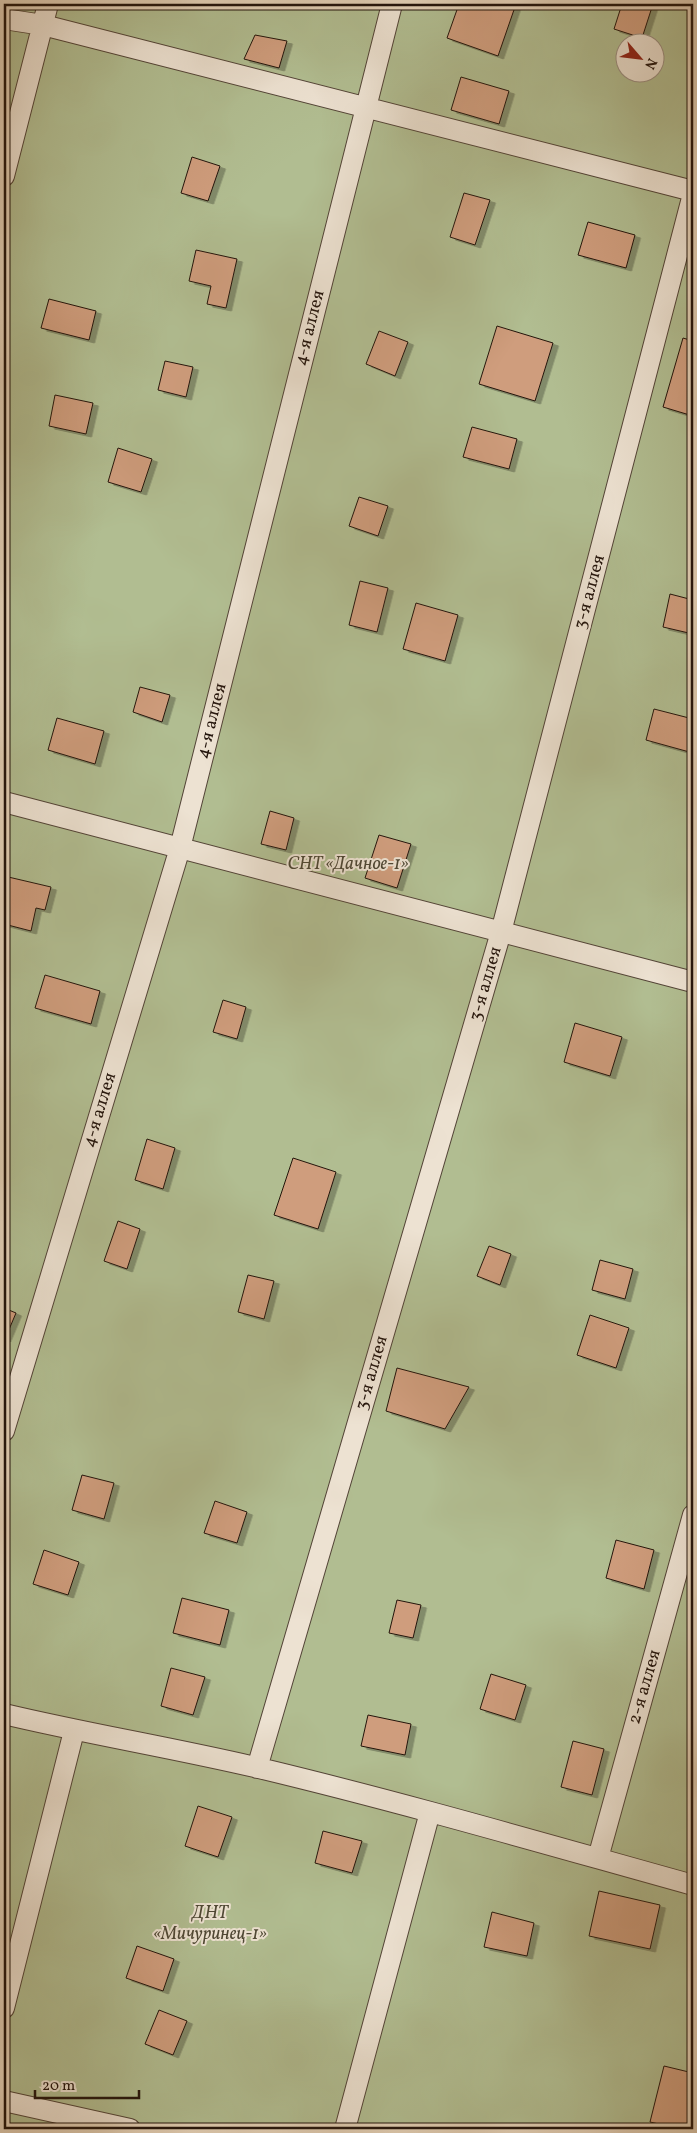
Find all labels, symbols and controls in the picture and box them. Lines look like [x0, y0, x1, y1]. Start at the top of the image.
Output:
north arrow [614, 32, 664, 82]
text: N [639, 54, 661, 72]
street label: 4-я аллея [289, 288, 331, 368]
street label: 3-я аллея [568, 552, 612, 632]
street label: 4-я аллея [191, 681, 233, 761]
park label: СНТ «Дачное-1» [287, 852, 409, 877]
street label: 3-я аллея [463, 944, 509, 1024]
street label: 4-я аллея [77, 1069, 123, 1151]
street label: 3-я аллея [349, 1333, 395, 1413]
street label: 2-я аллея [622, 1647, 668, 1727]
park label: ДНТ «Мичуринец-1» [153, 1901, 267, 1947]
scale bar [35, 2068, 139, 2100]
text: 20 m [42, 2076, 75, 2097]

